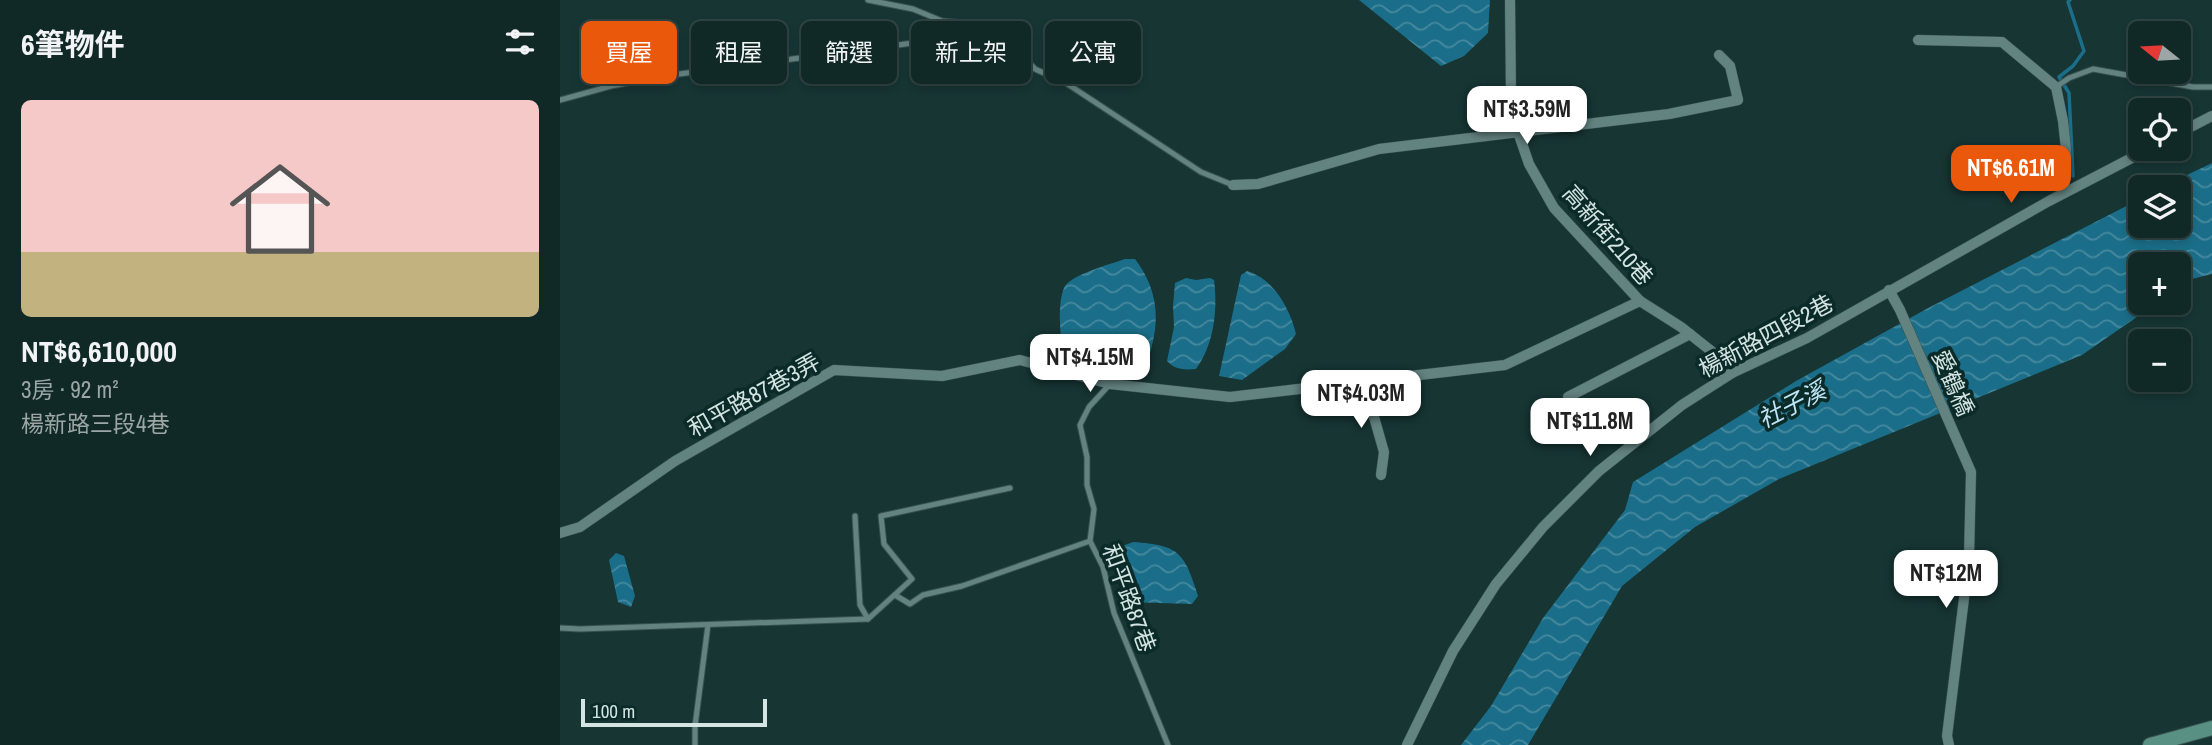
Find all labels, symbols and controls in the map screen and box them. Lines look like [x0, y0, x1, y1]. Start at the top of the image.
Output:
chip: 買屋 [581, 21, 677, 84]
chip: 租屋 [691, 21, 787, 84]
chip: 篩選 [801, 21, 897, 84]
chip: 新上架 [911, 21, 1031, 84]
chip: 公寓 [1045, 21, 1141, 84]
north arrow [2128, 21, 2191, 84]
map controls [2128, 21, 2191, 392]
icon: filters [501, 23, 539, 61]
text: 6筆物件 [21, 24, 125, 64]
pin: NT$3.59M [1455, 86, 1599, 146]
text: NT$3.59M [1483, 93, 1571, 124]
button: locate [2128, 98, 2191, 161]
icon: home [217, 146, 343, 272]
pin: NT$6.61M [1939, 146, 2083, 205]
text: NT$6.61M [1967, 152, 2055, 183]
button: layers [2128, 175, 2191, 238]
street label: 高新街210巷 [1556, 178, 1661, 291]
button: + [2128, 252, 2191, 315]
street label: 楊新路四段2巷 [1693, 287, 1839, 384]
button: − [2128, 329, 2191, 392]
text: NT$6,610,000 [21, 331, 177, 371]
pin: NT$4.15M [1018, 334, 1162, 394]
text: NT$4.15M [1046, 341, 1134, 372]
street label: 愛鶴橋 [1925, 345, 1982, 421]
street label: 和平路87巷3弄 [682, 346, 825, 444]
pin: NT$4.03M [1289, 370, 1433, 430]
water label: 社子溪 [1752, 372, 1834, 435]
text: 3房 · 92 m² [21, 374, 118, 405]
text: NT$4.03M [1317, 377, 1405, 408]
pin: NT$11.8M [1518, 398, 1662, 458]
text: NT$11.8M [1546, 405, 1634, 436]
text: 楊新路三段4巷 [21, 408, 170, 439]
street label: 和平路87巷 [1096, 539, 1163, 656]
pin: NT$12M [1889, 550, 2003, 610]
text: NT$12M [1910, 557, 1982, 588]
scale bar [581, 696, 766, 728]
text: 100 m [592, 698, 635, 724]

